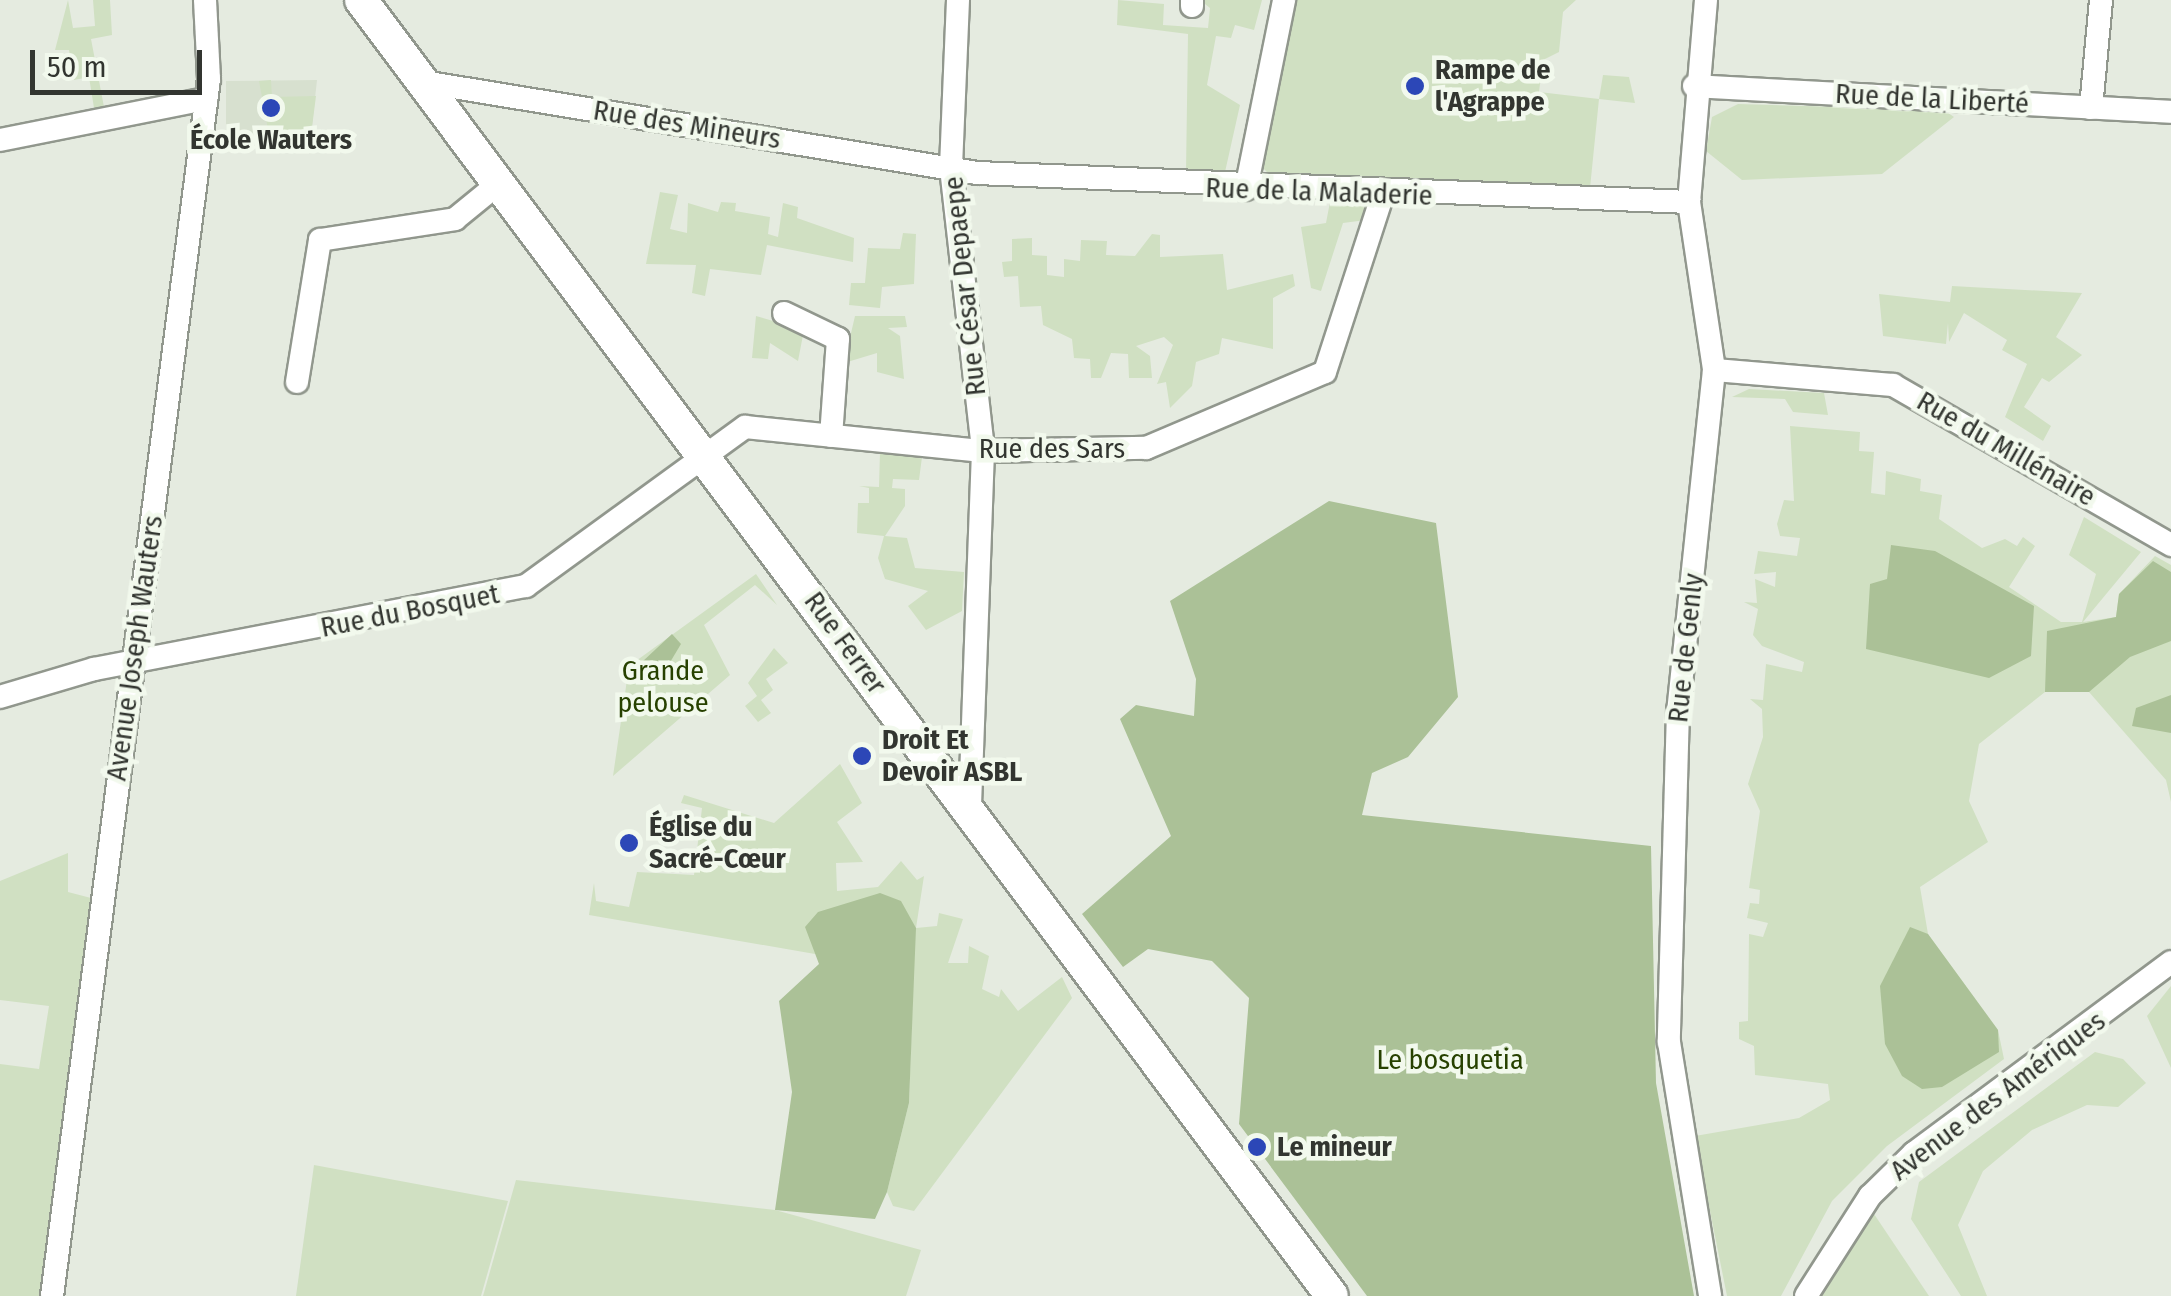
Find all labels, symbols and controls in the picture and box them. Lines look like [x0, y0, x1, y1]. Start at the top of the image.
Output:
scale bar [35, 30, 208, 92]
text: 50 m [47, 49, 107, 85]
place label: Rampe de l'Agrappe [1435, 53, 1550, 119]
marker: Rampe de l'Agrappe [1404, 75, 1426, 97]
street label: Rue de la Liberté [1834, 77, 2030, 121]
street label: Rue des Mineurs [591, 94, 783, 156]
marker: École Wauters [260, 97, 282, 119]
place label: École Wauters [190, 123, 352, 157]
street label: Rue de la Maladerie [1205, 171, 1433, 213]
street label: Rue César Depaepe [937, 175, 993, 397]
street label: Rue du Millénaire [1911, 384, 2101, 514]
street label: Rue des Sars [979, 432, 1125, 466]
street label: Avenue Joseph Wauters [100, 513, 170, 783]
street label: Rue de Genly [1661, 572, 1711, 724]
street label: Rue du Bosquet [318, 577, 502, 645]
street label: Rue Ferrer [797, 585, 893, 701]
park label: Grande pelouse [617, 654, 709, 720]
place label: Droit Et Devoir ASBL [882, 723, 1022, 789]
marker: Droit Et Devoir ASBL [851, 745, 873, 767]
place label: Église du Sacré-Cœur [649, 810, 786, 876]
marker: Église du Sacré-Cœur [618, 832, 640, 854]
street label: Avenue des Amériques [1884, 1004, 2112, 1188]
park label: Le bosquetia [1376, 1043, 1524, 1077]
place label: Le mineur [1277, 1130, 1392, 1164]
marker: Le mineur [1246, 1136, 1268, 1158]

